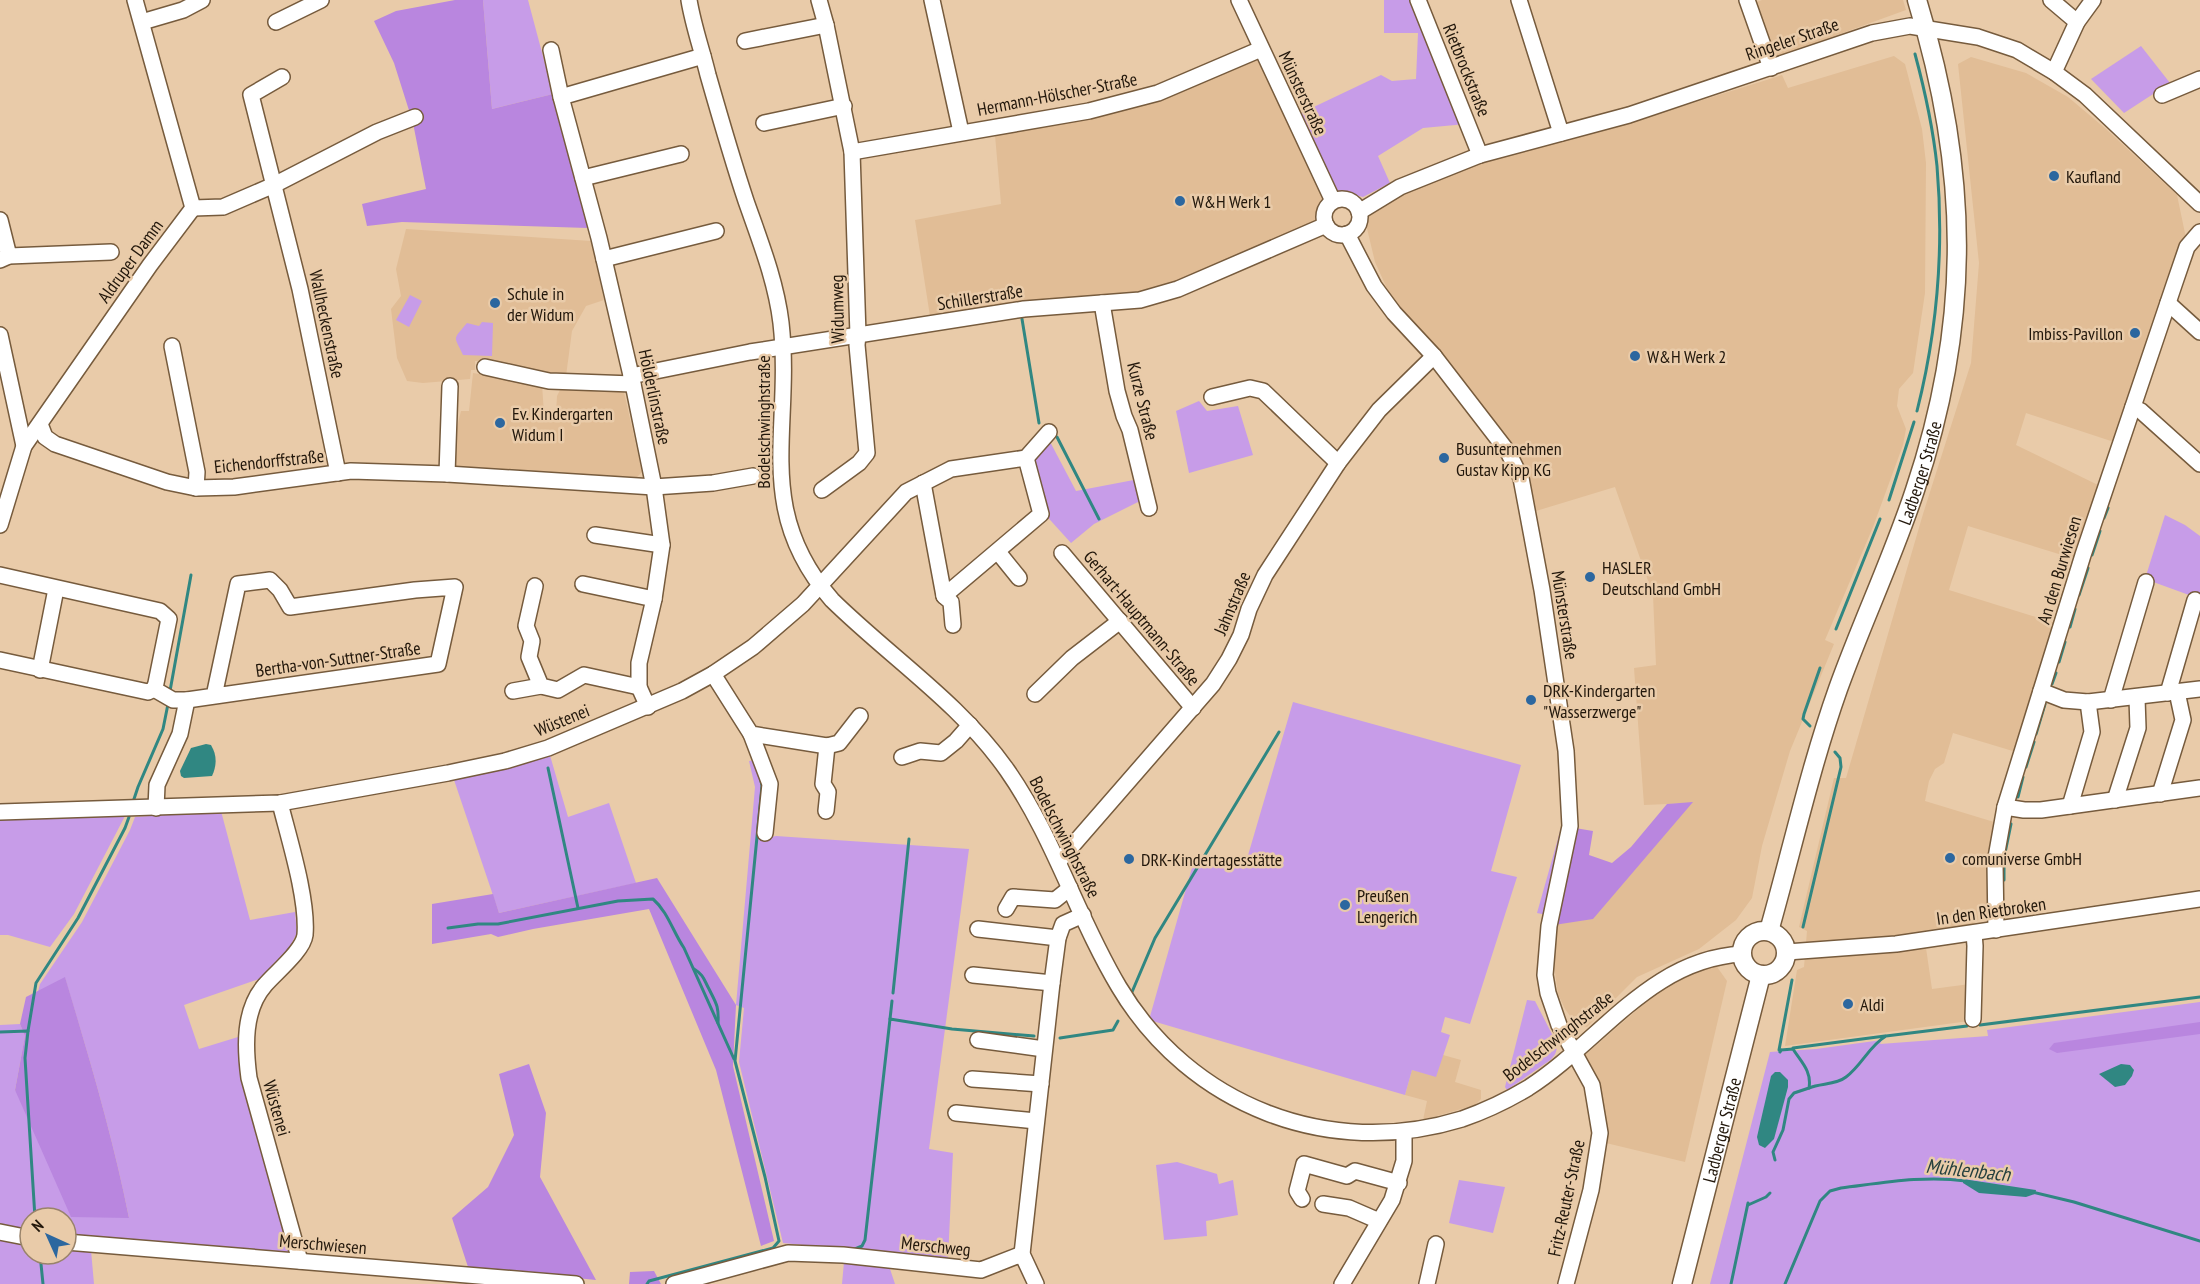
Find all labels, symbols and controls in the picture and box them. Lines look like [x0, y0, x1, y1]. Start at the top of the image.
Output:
street label: Ringeler Straße [1742, 12, 1842, 66]
street label: Rietbrockstraße [1438, 20, 1496, 120]
street label: Münsterstraße [1274, 47, 1332, 139]
street label: Hermann-Hölscher-Straße [975, 67, 1139, 121]
place label: Kaufland [2066, 165, 2121, 188]
marker: Kaufland [2047, 169, 2061, 183]
place label: W&H Werk 1 [1192, 190, 1271, 213]
marker: W&H Werk 1 [1173, 194, 1187, 208]
street label: Aldruper Damm [92, 215, 168, 307]
street label: Wallheckenstraße [304, 268, 350, 380]
street label: Widumweg [825, 274, 849, 344]
street label: Schillerstraße [936, 279, 1024, 315]
place label: Schule in der Widum [507, 282, 574, 326]
marker: Schule in der Widum [488, 296, 502, 310]
place label: Imbiss-Pavillon [2028, 322, 2123, 345]
marker: Imbiss-Pavillon [2128, 326, 2142, 340]
place label: W&H Werk 2 [1647, 345, 1726, 368]
street label: Hölderlinstraße [634, 347, 676, 447]
marker: W&H Werk 2 [1628, 349, 1642, 363]
street label: Bodelschwinghstraße [752, 355, 775, 489]
street label: Kurze Straße [1122, 360, 1164, 442]
place label: Ev. Kindergarten Widum I [512, 402, 613, 446]
marker: Ev. Kindergarten Widum I [493, 416, 507, 430]
street label: Ladberger Straße [1892, 418, 1946, 528]
place label: Busunternehmen Gustav Kipp KG [1456, 437, 1562, 481]
street label: Eichendorffstraße [213, 444, 325, 478]
marker: Busunternehmen Gustav Kipp KG [1437, 451, 1451, 465]
street label: An den Burwiesen [2032, 513, 2086, 627]
street label: Gerhart-Hauptmann-Straße [1079, 546, 1205, 690]
place label: HASLER Deutschland GmbH [1602, 556, 1721, 600]
street label: Jahnstraße [1208, 568, 1256, 639]
street label: Münsterstraße [1547, 569, 1583, 661]
marker: HASLER Deutschland GmbH [1583, 570, 1597, 584]
street label: Bertha-von-Suttner-Straße [254, 636, 422, 682]
place label: DRK-Kindergarten "Wasserzwerge" [1543, 679, 1655, 723]
marker: DRK-Kindergarten "Wasserzwerge" [1524, 693, 1538, 707]
street label: Wüstenei [531, 699, 593, 741]
street label: Bodelschwinghstraße [1024, 772, 1106, 902]
place label: comuniverse GmbH [1962, 847, 2082, 870]
place label: DRK-Kindertagesstätte [1141, 848, 1282, 871]
marker: comuniverse GmbH [1943, 851, 1957, 865]
marker: DRK-Kindertagesstätte [1122, 852, 1136, 866]
place label: Preußen Lengerich [1357, 884, 1417, 928]
street label: In den Rietbroken [1935, 892, 2047, 930]
marker: Preußen Lengerich [1338, 898, 1352, 912]
street label: Bodelschwinghstraße [1498, 986, 1618, 1086]
place label: Aldi [1860, 993, 1884, 1016]
marker: Aldi [1841, 997, 1855, 1011]
street label: Ladberger Straße [1697, 1075, 1746, 1185]
street label: Wüstenei [258, 1077, 296, 1139]
street label: Fritz-Reuter-Straße [1542, 1137, 1590, 1259]
water label: Mühlenbach [1925, 1153, 2013, 1187]
north arrow [18, 1206, 78, 1266]
text: N [27, 1215, 48, 1236]
street label: Merschwiesen [278, 1229, 368, 1259]
street label: Merschweg [900, 1231, 972, 1261]

